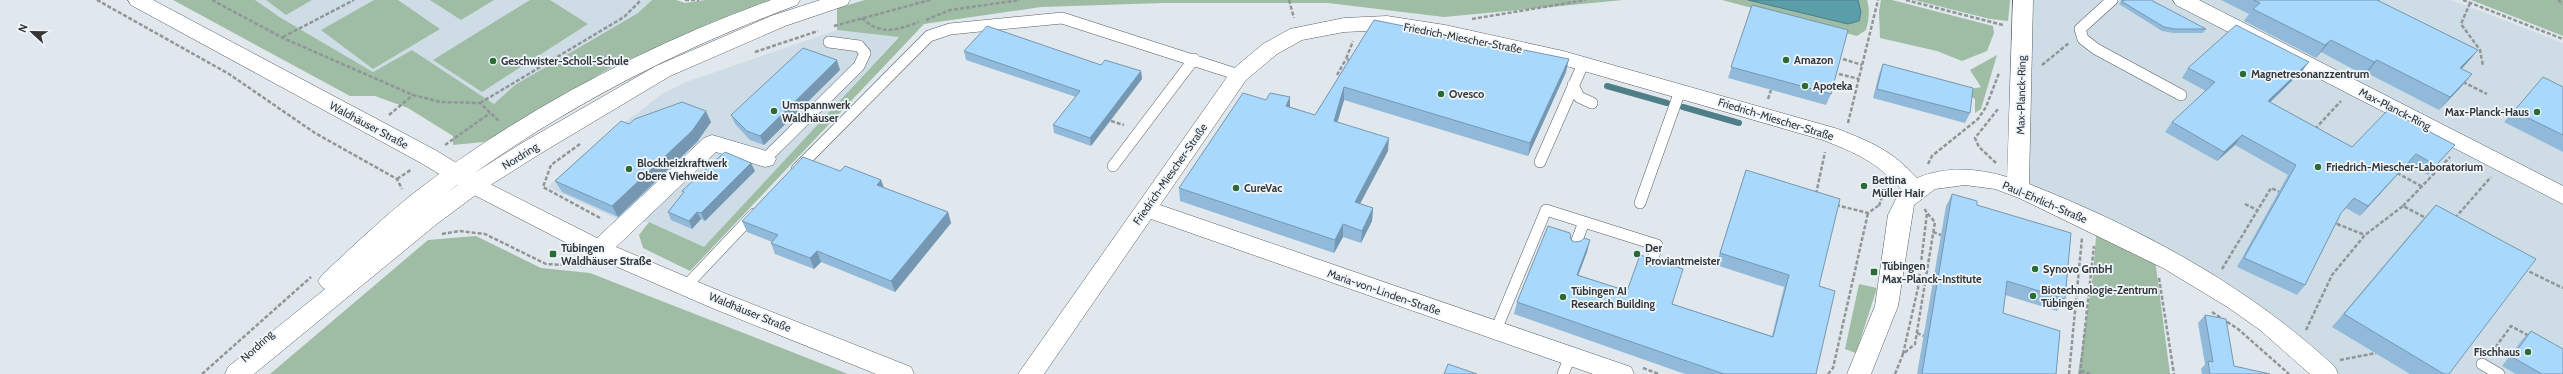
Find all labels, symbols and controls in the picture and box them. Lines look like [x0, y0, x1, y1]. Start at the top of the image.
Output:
north arrow [12, 12, 52, 52]
street label: Friedrich-Miescher-Straße [1403, 20, 1524, 56]
text: N [15, 22, 31, 34]
place label: Amazon [1794, 53, 1833, 67]
place label: Geschwister-Scholl-Schule [501, 54, 629, 68]
marker: Amazon [1781, 55, 1791, 65]
street label: Max-Planck-Ring [2013, 55, 2029, 135]
marker: Geschwister-Scholl-Schule [488, 56, 498, 66]
place label: Magnetresonanzzentrum [2251, 67, 2369, 81]
marker: Magnetresonanzzentrum [2238, 69, 2248, 79]
place label: Apoteka [1813, 79, 1853, 93]
marker: Apoteka [1800, 81, 1810, 91]
street label: Max-Planck-Ring [2357, 85, 2434, 133]
place label: Ovesco [1449, 87, 1484, 101]
marker: Ovesco [1436, 89, 1446, 99]
street label: Friedrich-Miescher-Straße [1716, 95, 1836, 143]
street label: Waldhäuser Straße [327, 98, 411, 152]
place label: Umspannwerk Waldhäuser [782, 98, 851, 125]
place label: Max-Planck-Haus [2445, 105, 2529, 119]
marker: Umspannwerk Waldhäuser [769, 106, 779, 116]
marker: Max-Planck-Haus [2532, 107, 2542, 117]
street label: Friedrich-Miescher-Straße [1130, 120, 1210, 227]
street label: Nordring [499, 139, 541, 173]
place label: Blockheizkraftwerk Obere Viehweide [637, 156, 728, 183]
place label: Friedrich-Miescher-Laboratorium [2326, 160, 2483, 174]
marker: Friedrich-Miescher-Laboratorium [2313, 162, 2323, 172]
marker: Blockheizkraftwerk Obere Viehweide [624, 164, 634, 174]
place label: Bettina Müller Hair [1872, 173, 1925, 200]
street label: Paul-Ehrlich-Straße [2000, 178, 2090, 226]
place label: CureVac [1244, 181, 1282, 195]
marker: Bettina Müller Hair [1859, 181, 1869, 191]
marker: CureVac [1231, 183, 1241, 193]
place label: Tübingen Waldhäuser Straße [561, 241, 652, 268]
place label: Der Proviantmeister [1645, 241, 1721, 268]
marker: Tübingen Waldhäuser Straße [548, 249, 558, 259]
marker: Der Proviantmeister [1632, 249, 1642, 259]
place label: Tübingen Max-Planck-Institute [1882, 259, 1982, 286]
place label: Synovo GmbH [2043, 262, 2112, 276]
marker: Synovo GmbH [2030, 264, 2040, 274]
street label: Maria-von-Linden-Straße [1325, 266, 1443, 318]
marker: Tübingen Max-Planck-Institute [1869, 267, 1879, 277]
place label: Biotechnologie-Zentrum Tübingen [2041, 283, 2158, 310]
place label: Tübingen AI Research Building [1571, 284, 1656, 311]
street label: Waldhäuser Straße [707, 289, 794, 335]
marker: Biotechnologie-Zentrum Tübingen [2028, 291, 2038, 301]
marker: Tübingen AI Research Building [1558, 292, 1568, 302]
street label: Nordring [237, 327, 277, 365]
place label: Fischhaus [2474, 345, 2520, 359]
marker: Fischhaus [2523, 347, 2533, 357]

